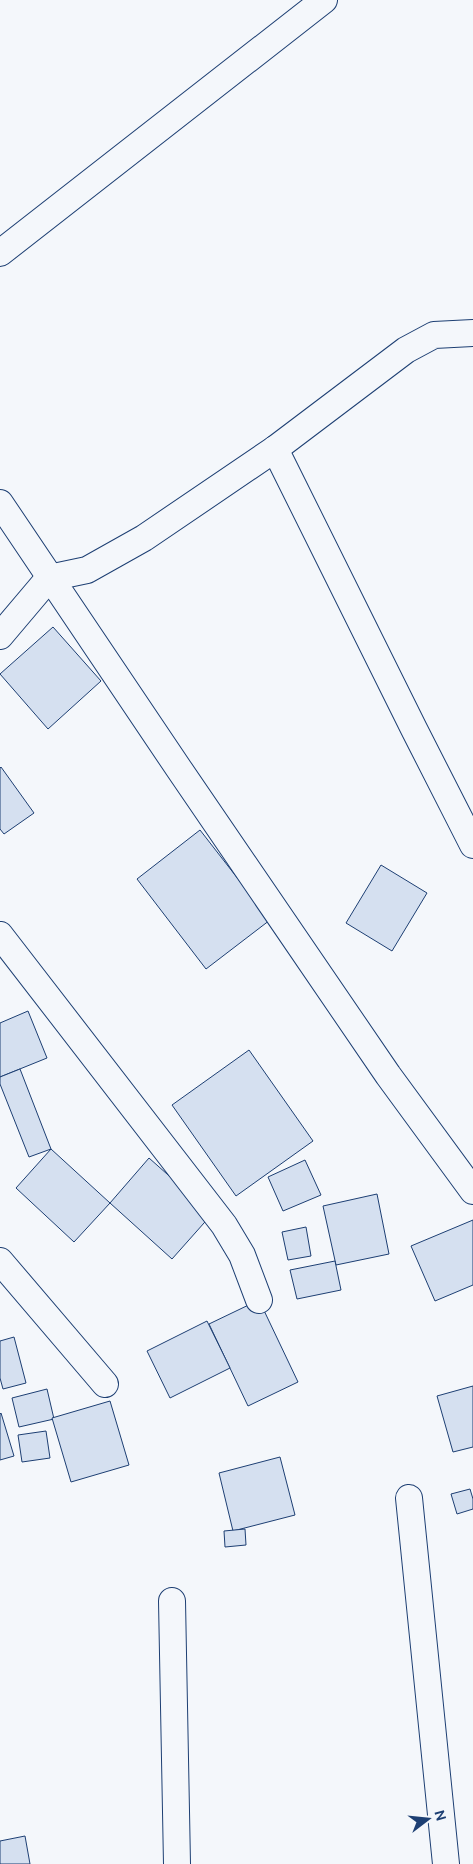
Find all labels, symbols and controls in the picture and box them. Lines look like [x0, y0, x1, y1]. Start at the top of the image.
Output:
north arrow [403, 1794, 453, 1844]
text: N [431, 1808, 450, 1823]

